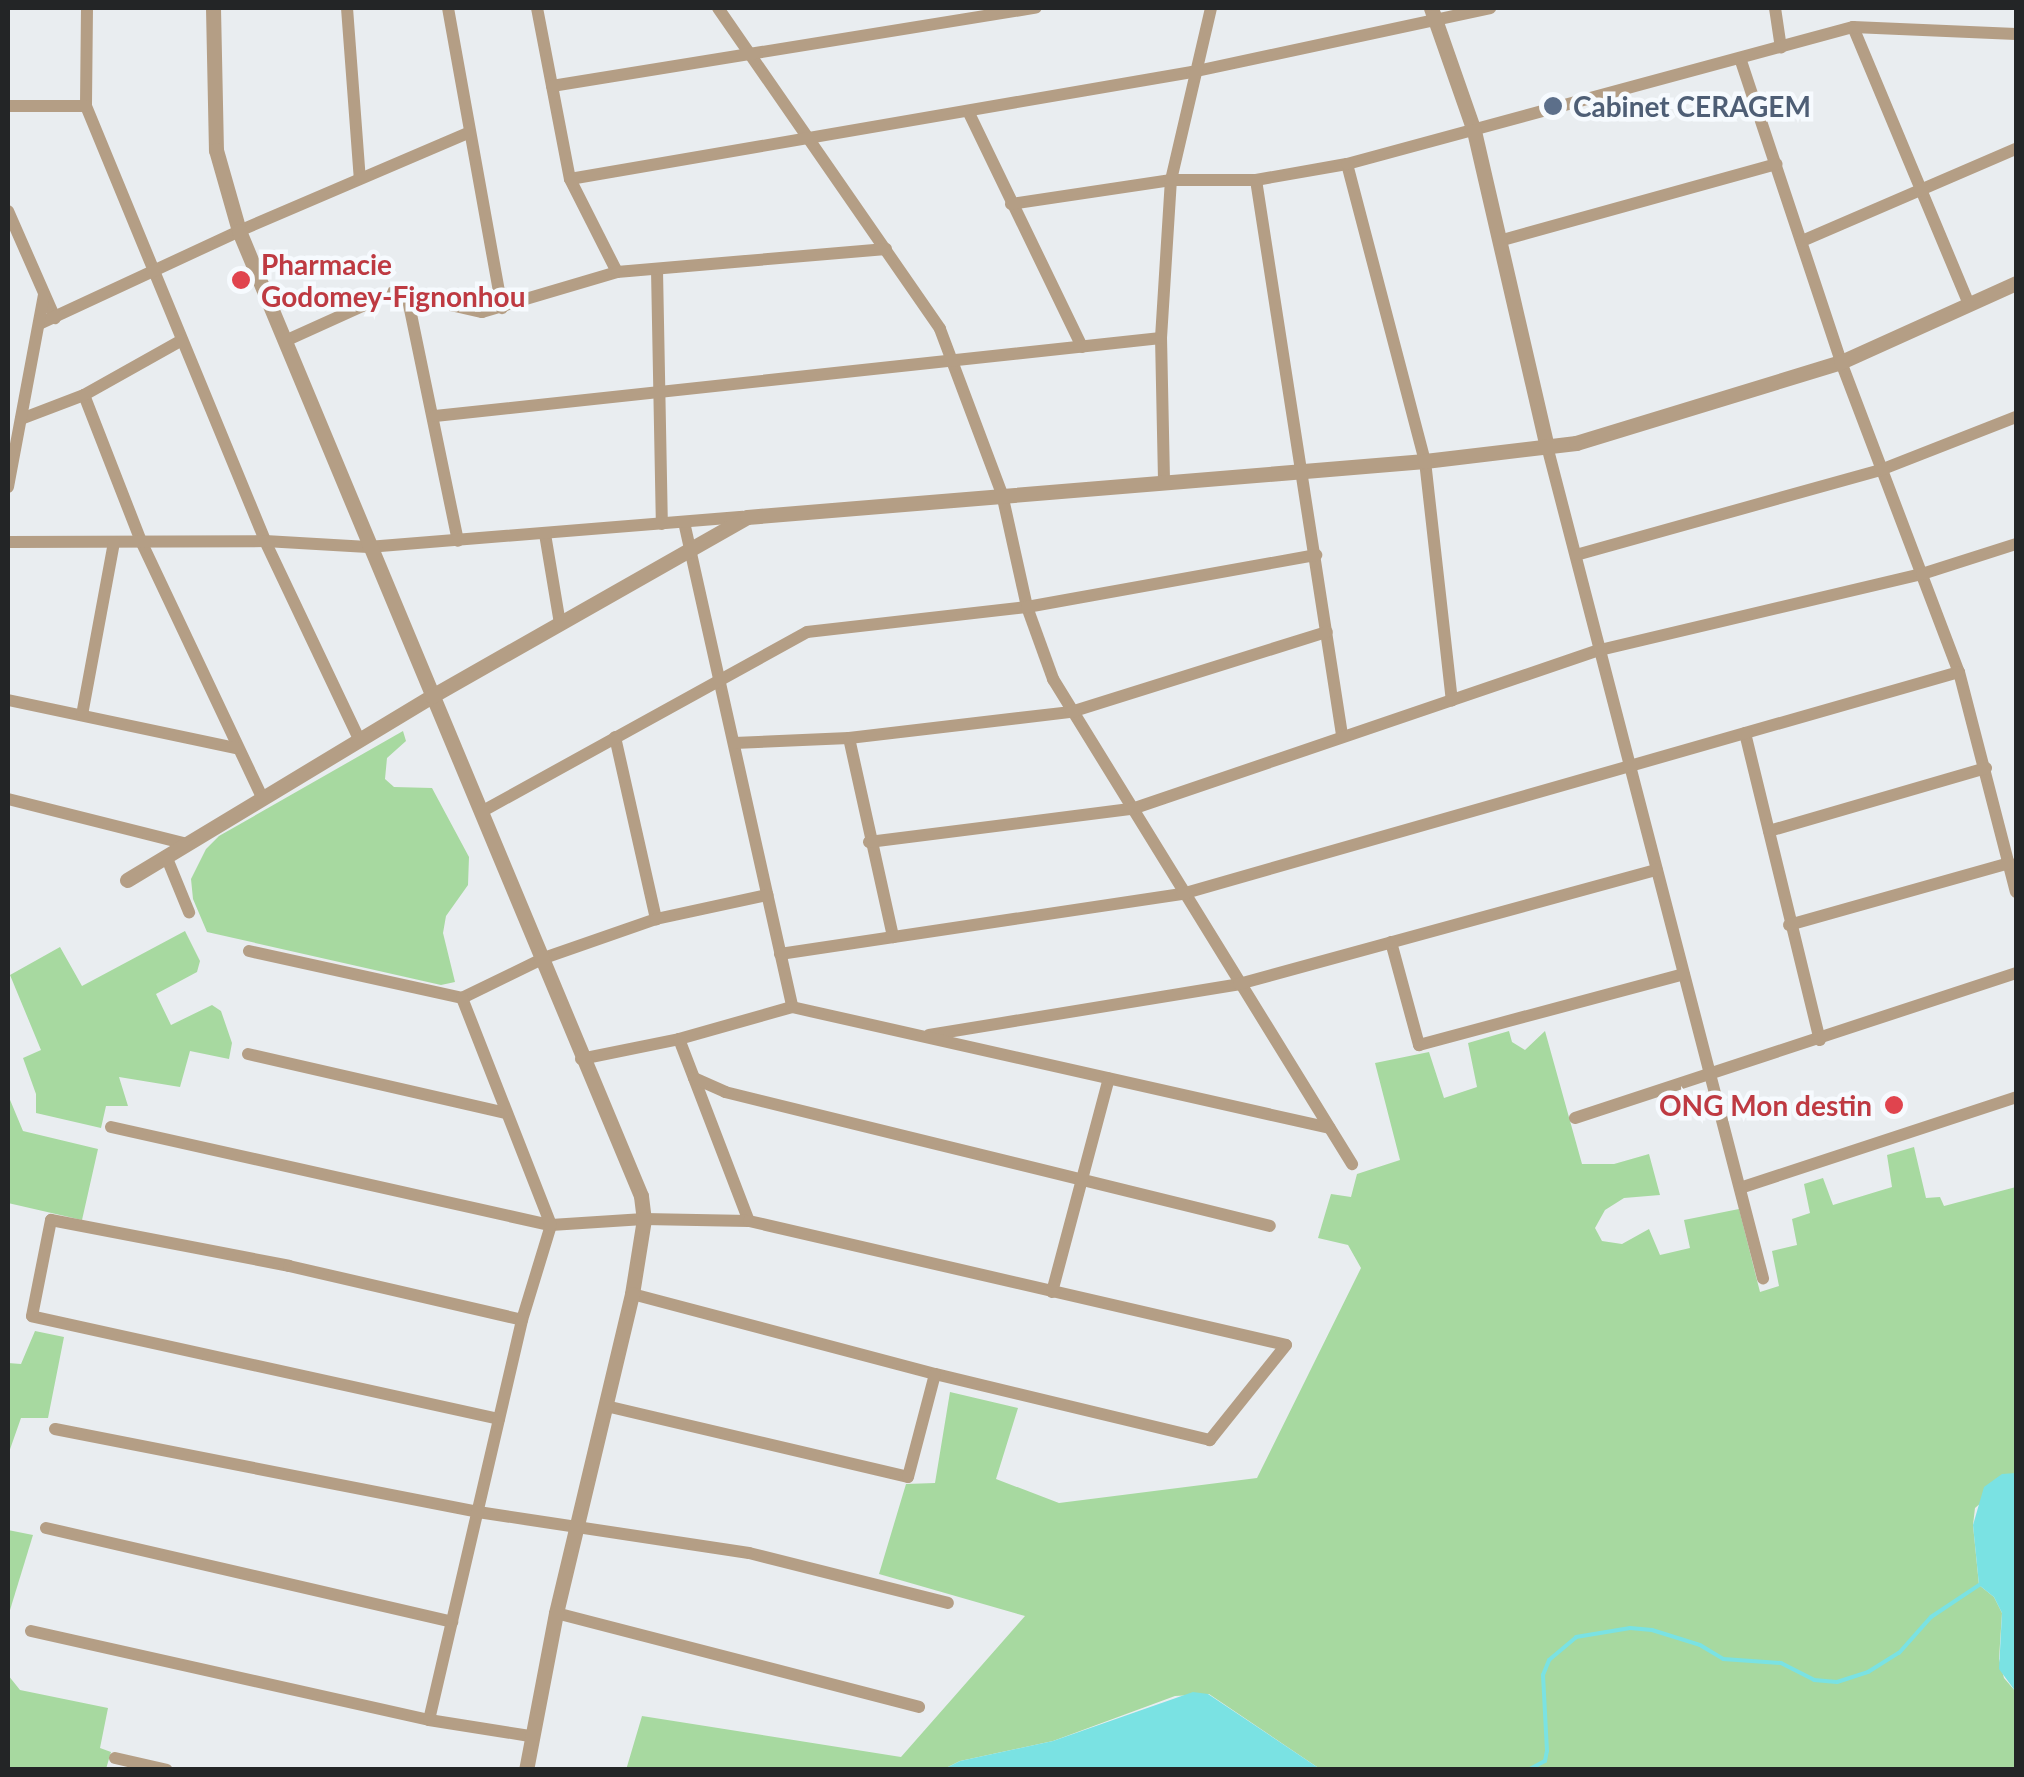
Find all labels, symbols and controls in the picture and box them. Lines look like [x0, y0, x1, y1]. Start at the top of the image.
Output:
place label: Cabinet CERAGEM [1573, 89, 1811, 123]
marker: Cabinet CERAGEM [1542, 95, 1564, 117]
place label: Pharmacie Godomey-Fignonhou [261, 247, 525, 313]
marker: Pharmacie Godomey-Fignonhou [230, 269, 252, 291]
place label: ONG Mon destin [1659, 1088, 1872, 1122]
marker: ONG Mon destin [1881, 1092, 1907, 1118]

